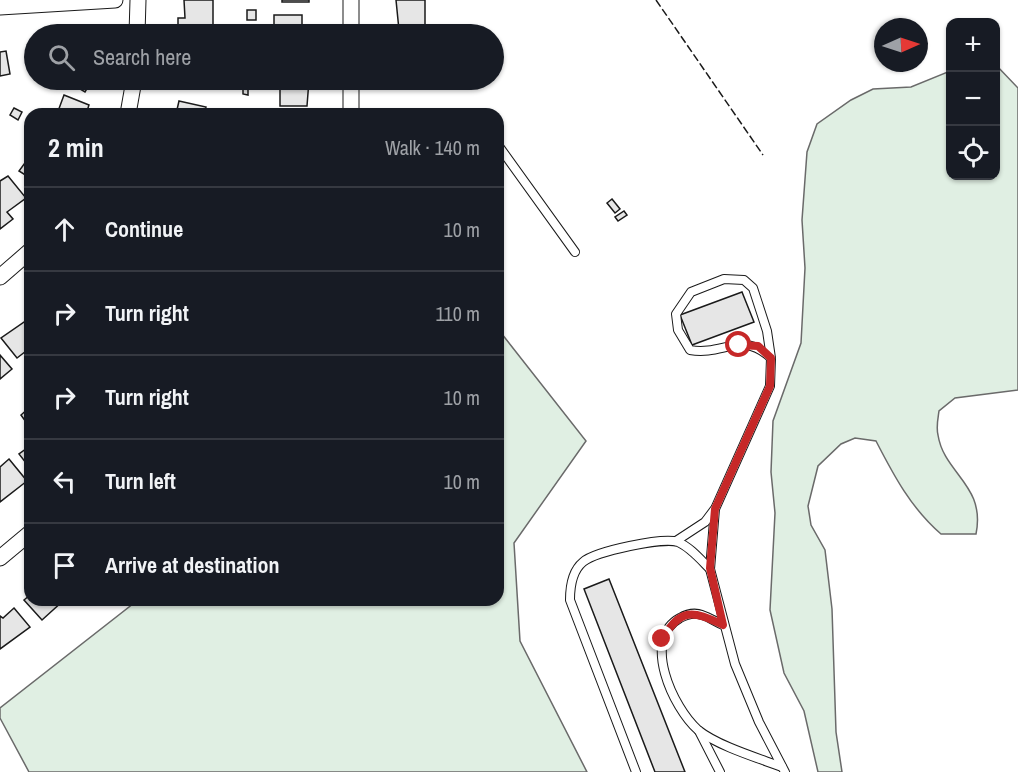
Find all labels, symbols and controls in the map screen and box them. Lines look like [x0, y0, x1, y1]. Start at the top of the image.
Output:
north arrow [874, 18, 928, 72]
map controls [946, 18, 1000, 180]
button: + [946, 18, 1000, 72]
search box [24, 24, 504, 90]
icon: search [45, 41, 78, 74]
text: Search here [93, 42, 191, 72]
button: − [946, 72, 1000, 126]
button: locate [946, 126, 1000, 180]
text: 2 min [48, 130, 104, 165]
text: Walk · 140 m [385, 134, 480, 161]
icon: ahead [48, 213, 81, 246]
text: Continue [105, 214, 183, 244]
text: 10 m [444, 216, 480, 243]
icon: right [48, 297, 81, 330]
text: Turn right [105, 298, 189, 328]
text: 110 m [436, 300, 480, 327]
route start [725, 331, 751, 357]
icon: right [48, 381, 81, 414]
text: Turn right [105, 382, 189, 412]
text: 10 m [444, 384, 480, 411]
icon: left [48, 465, 81, 498]
text: Turn left [105, 466, 176, 496]
text: 10 m [444, 468, 480, 495]
icon: arrive [48, 549, 81, 582]
text: Arrive at destination [105, 550, 279, 580]
route end [648, 625, 674, 651]

